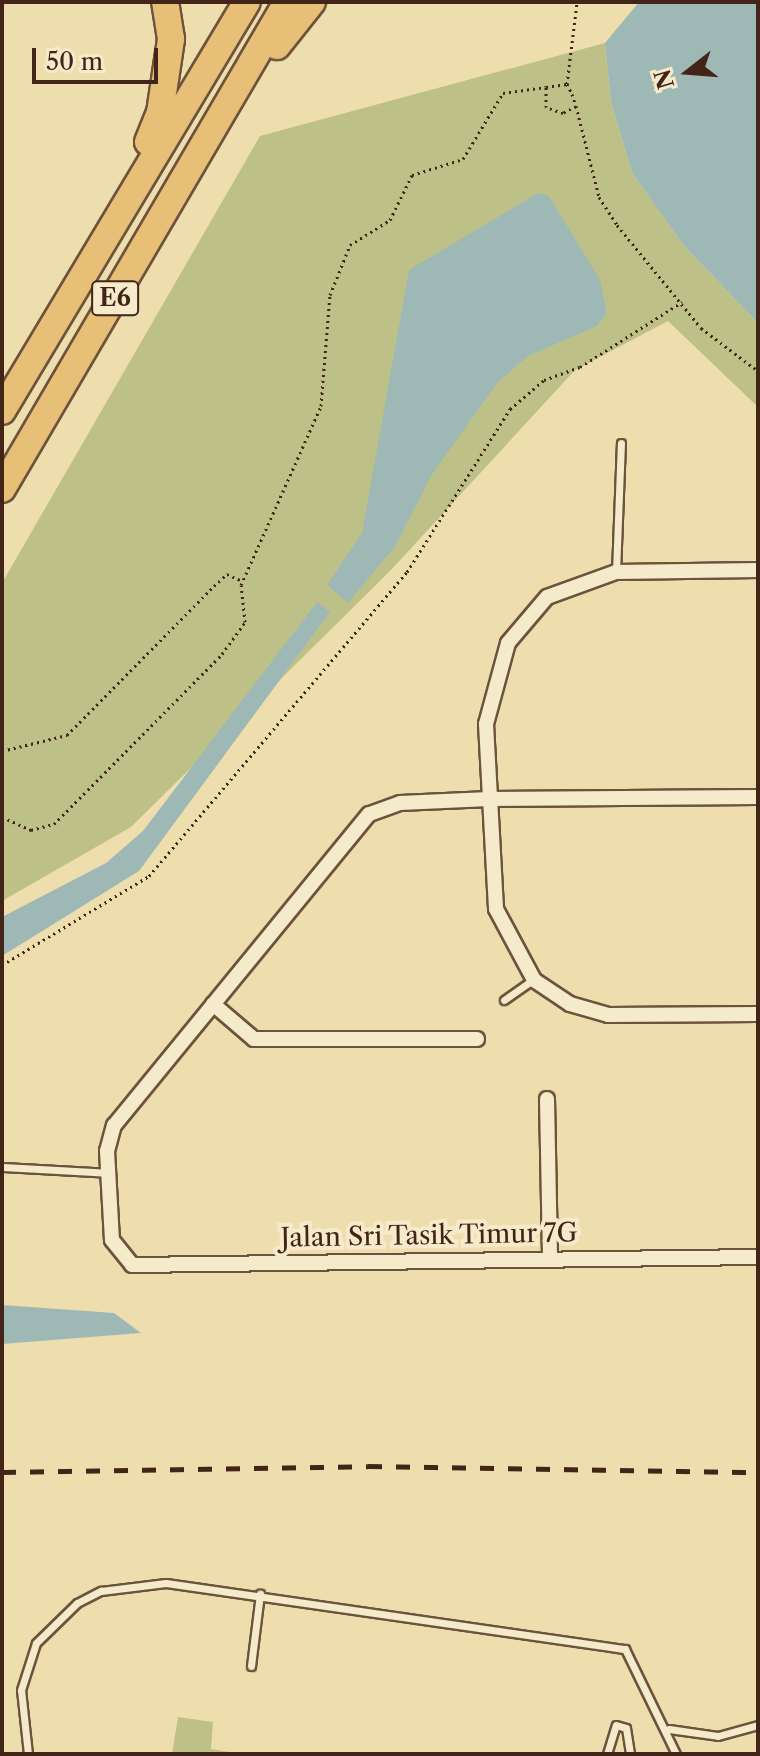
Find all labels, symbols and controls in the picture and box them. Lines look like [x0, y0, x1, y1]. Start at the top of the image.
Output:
scale bar [36, 32, 162, 82]
north arrow [648, 32, 728, 112]
text: 50 m [46, 47, 103, 76]
text: N [649, 66, 680, 92]
road number: E6 [91, 278, 139, 318]
street label: Jalan Sri Tasik Timur 7G [279, 1218, 579, 1254]

